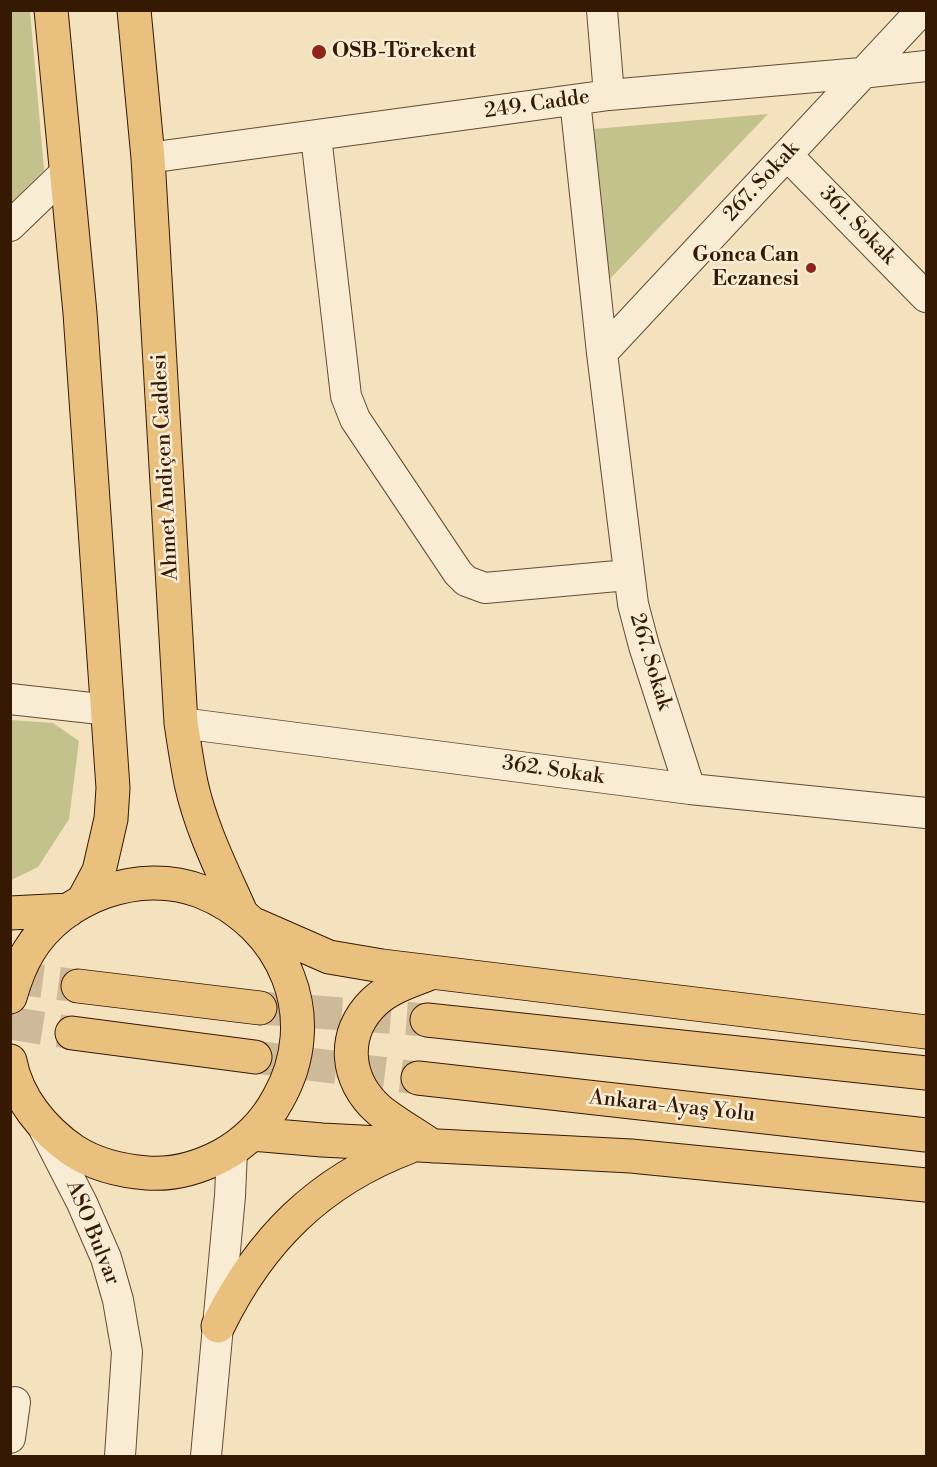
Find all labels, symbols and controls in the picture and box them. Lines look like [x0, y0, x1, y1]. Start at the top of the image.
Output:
place label: OSB-Törekent [332, 39, 476, 65]
marker: OSB-Törekent [310, 43, 328, 61]
street label: 249. Cadde [483, 85, 591, 125]
street label: 267. Sokak [719, 137, 805, 227]
street label: 361. Sokak [813, 182, 901, 270]
place label: Gonca Can Eczanesi [692, 243, 799, 293]
marker: Gonca Can Eczanesi [804, 261, 818, 275]
street label: Ahmet Andiçen Caddesi [147, 353, 185, 581]
street label: 267. Sokak [623, 611, 677, 713]
street label: 362. Sokak [501, 751, 605, 791]
street label: Ankara-Ayaş Yolu [588, 1086, 756, 1128]
street label: ASO Bulvar [60, 1177, 124, 1289]

